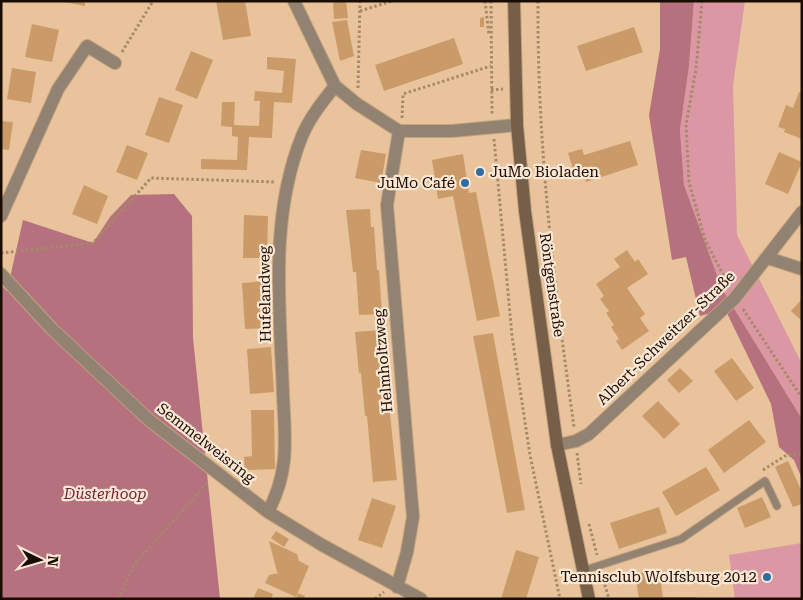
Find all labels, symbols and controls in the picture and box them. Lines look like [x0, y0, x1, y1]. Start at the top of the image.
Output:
place label: JuMo Bioladen [490, 163, 599, 181]
marker: JuMo Bioladen [474, 166, 486, 178]
place label: JuMo Café [377, 174, 455, 192]
marker: JuMo Café [459, 177, 471, 189]
street label: Röntgenstraße [536, 232, 568, 338]
street label: Hufelandweg [255, 245, 275, 342]
street label: Albert-Schweitzer-Straße [593, 267, 739, 409]
street label: Helmholtzweg [369, 308, 396, 413]
street label: Semmelweisring [153, 399, 259, 487]
park label: Düsterhoop [63, 485, 146, 503]
north arrow [15, 535, 65, 585]
text: N [44, 555, 61, 567]
place label: Tennisclub Wolfsburg 2012 [560, 568, 757, 586]
marker: Tennisclub Wolfsburg 2012 [761, 571, 773, 583]

